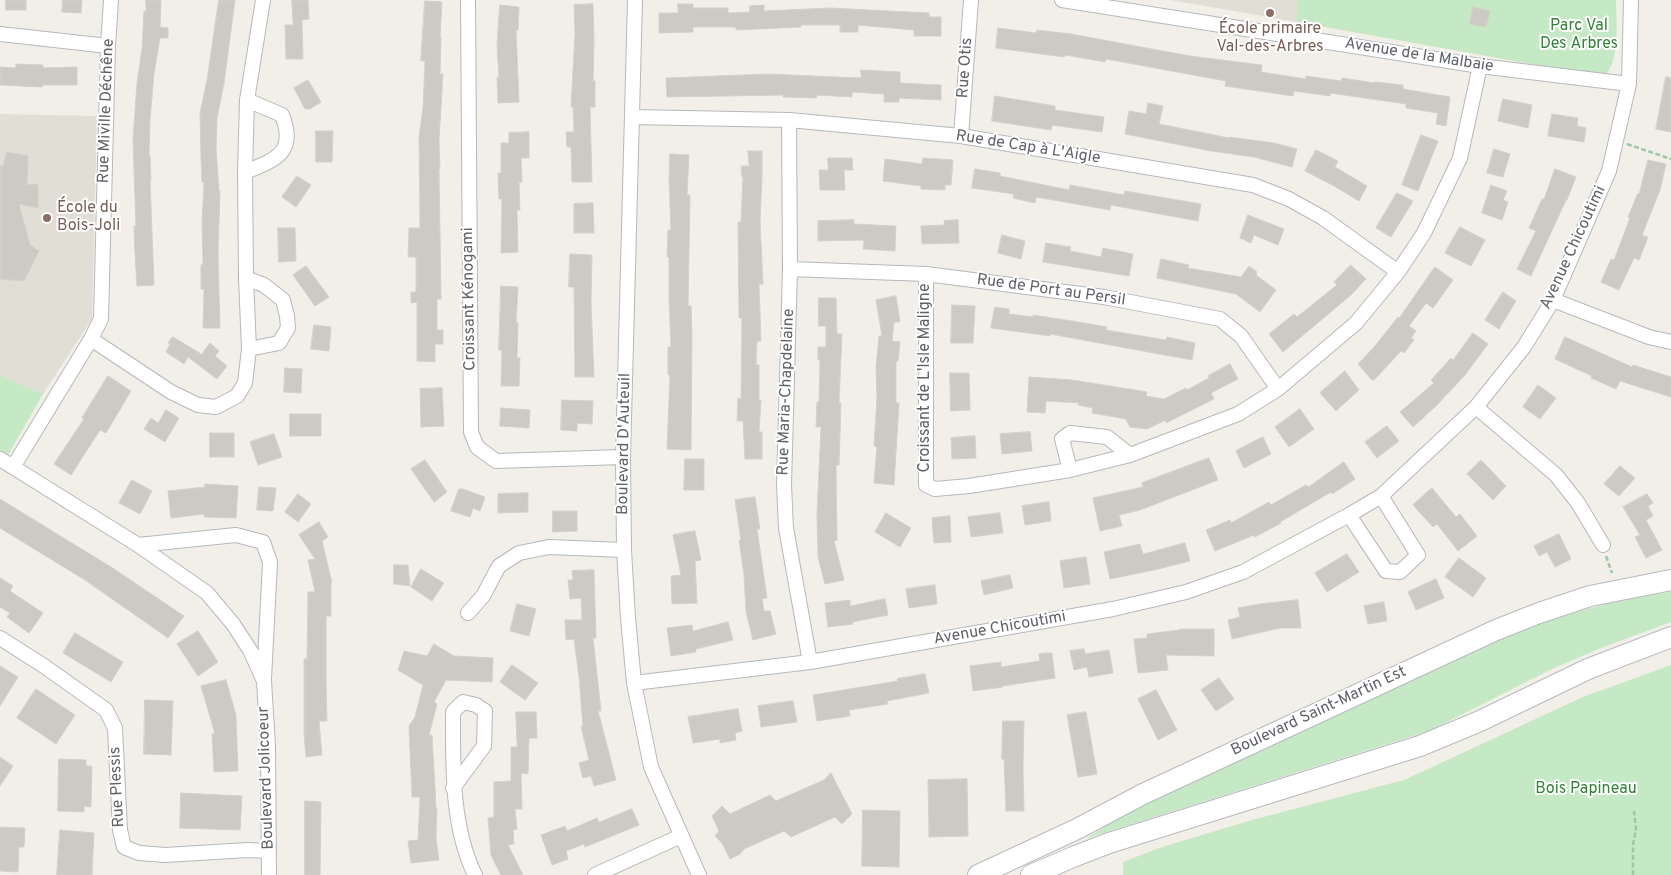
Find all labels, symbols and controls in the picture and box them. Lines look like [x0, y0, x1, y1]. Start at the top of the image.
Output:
marker: École primaire Val-des-Arbres [1264, 7, 1276, 19]
park label: Parc Val Des Arbres [1540, 17, 1618, 55]
place label: École primaire Val-des-Arbres [1216, 20, 1324, 58]
street label: Avenue de la Malbaie [1343, 35, 1495, 77]
street label: Rue Otis [954, 37, 978, 99]
street label: Rue Miville Déchêne [95, 38, 119, 184]
street label: Rue de Cap à L'Aigle [954, 127, 1102, 169]
street label: Avenue Chicoutimi [1537, 183, 1611, 313]
place label: École du Bois-Joli [57, 199, 120, 237]
marker: École du Bois-Joli [41, 212, 53, 224]
street label: Croissant Kénogami [459, 227, 481, 371]
street label: Rue de Port au Persil [975, 271, 1127, 311]
street label: Croissant de L'Isle Maligne [916, 283, 936, 473]
street label: Rue Maria-Chapdelaine [774, 308, 800, 476]
street label: Boulevard D'Auteuil [614, 373, 636, 515]
street label: Avenue Chicoutimi [932, 608, 1068, 650]
street label: Boulevard Saint-Martin Est [1228, 663, 1410, 761]
street label: Boulevard Jolicoeur [255, 706, 279, 850]
street label: Rue Plessis [106, 746, 130, 828]
park label: Bois Papineau [1535, 780, 1637, 800]

